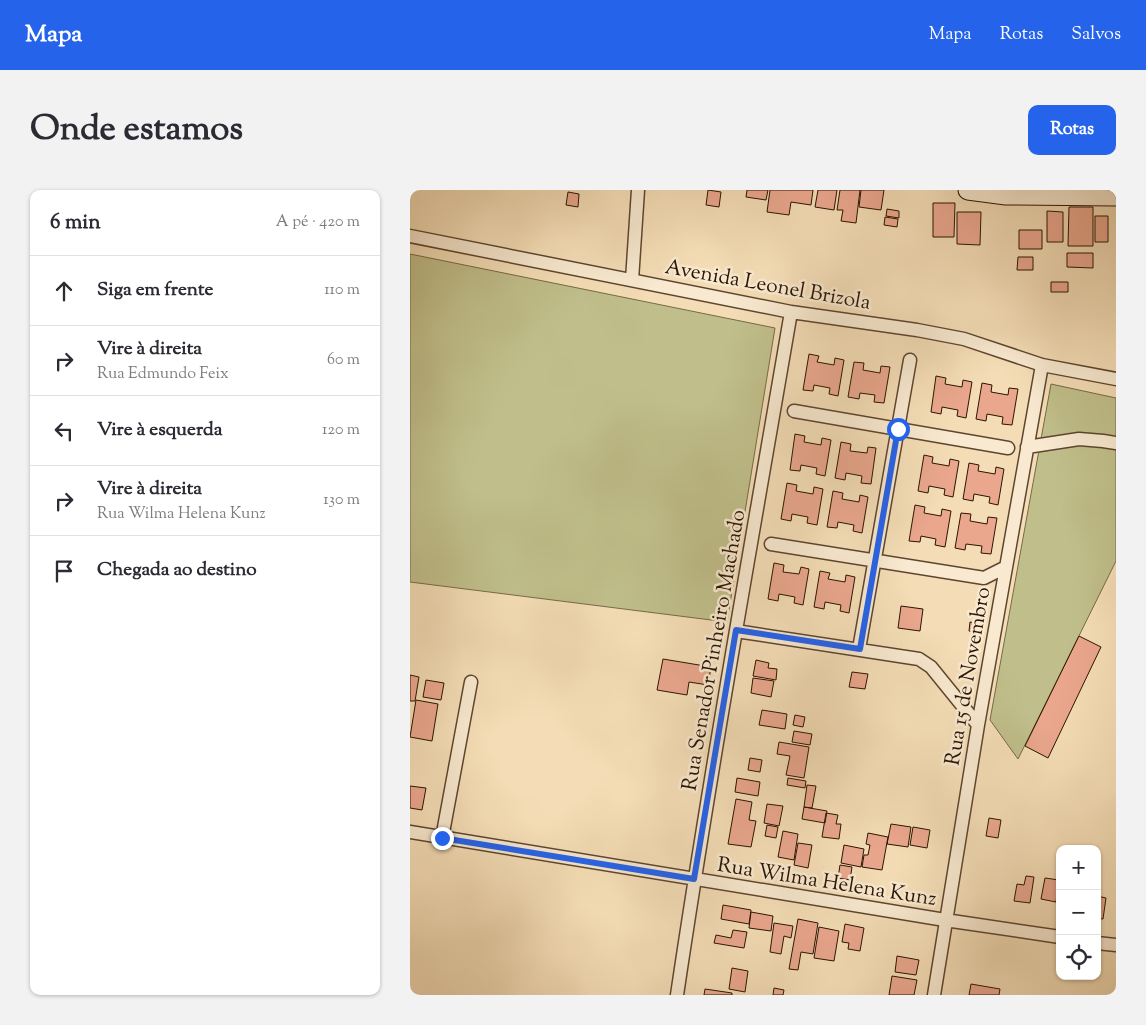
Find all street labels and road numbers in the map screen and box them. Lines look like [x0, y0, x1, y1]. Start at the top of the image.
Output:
street label: Avenida Leonel Brizola [662, 253, 873, 319]
street label: Rua Senador Pinheiro Machado [675, 508, 754, 793]
street label: Rua 15 de Novembro [938, 585, 999, 768]
street label: Rua Wilma Helena Kunz [715, 851, 938, 915]

